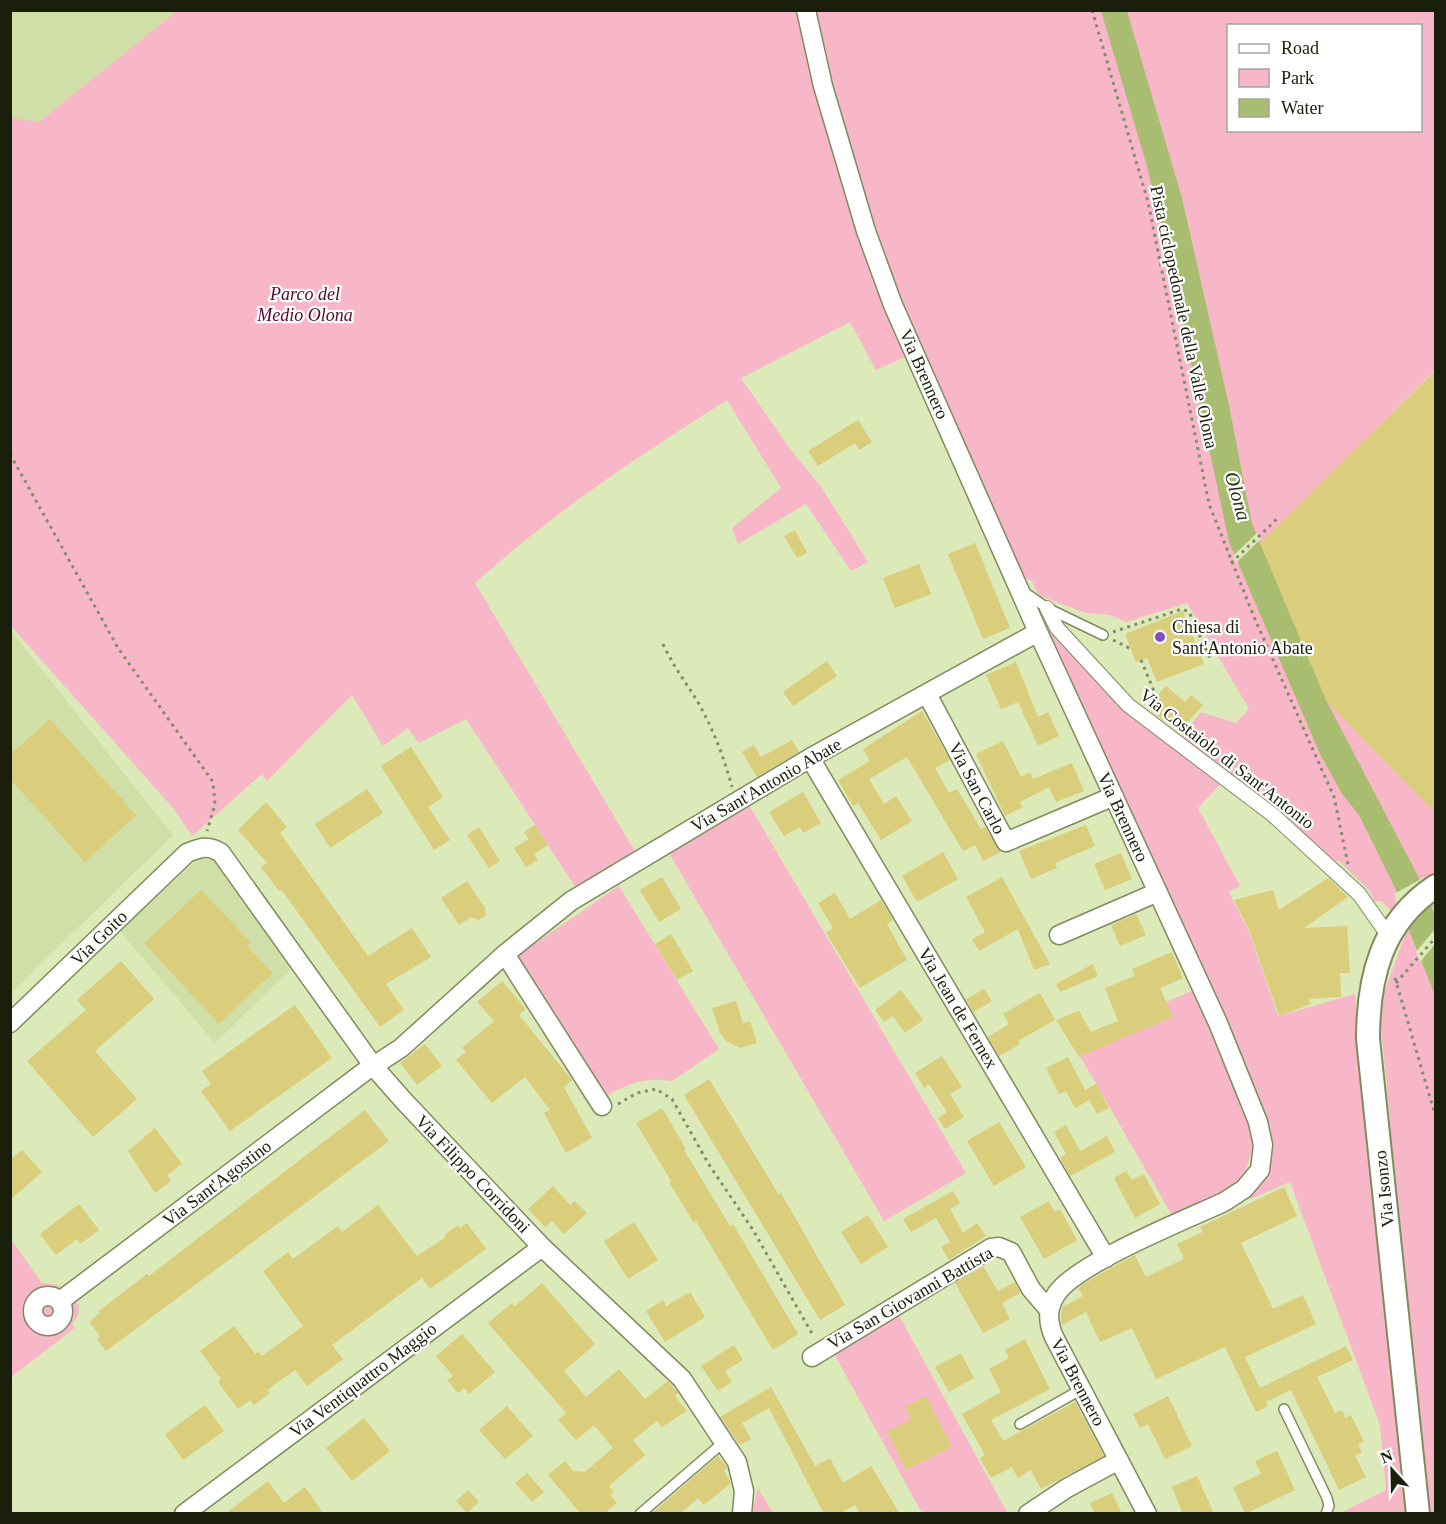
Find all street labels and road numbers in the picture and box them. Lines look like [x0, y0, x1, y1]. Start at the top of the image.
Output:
street label: Pista ciclopedonale della Valle Olona [1146, 184, 1222, 450]
street label: Via Brennero [895, 326, 953, 422]
street label: Via Costaiolo di Sant'Antonio [1136, 685, 1318, 833]
street label: Via Sant'Antonio Abate [687, 734, 845, 836]
street label: Via San Carlo [944, 739, 1010, 837]
street label: Via Brennero [1094, 769, 1152, 865]
street label: Via Goito [67, 906, 131, 970]
street label: Via Jean de Fernex [914, 944, 1002, 1072]
street label: Via Filippo Corridoni [412, 1111, 534, 1237]
street label: Via Sant'Agostino [159, 1136, 275, 1230]
street label: Via Isonzo [1370, 1149, 1398, 1229]
street label: Via San Giovanni Battista [824, 1242, 996, 1354]
street label: Via Ventiquattro Maggio [286, 1318, 440, 1442]
street label: Via Brennero [1047, 1335, 1109, 1429]

